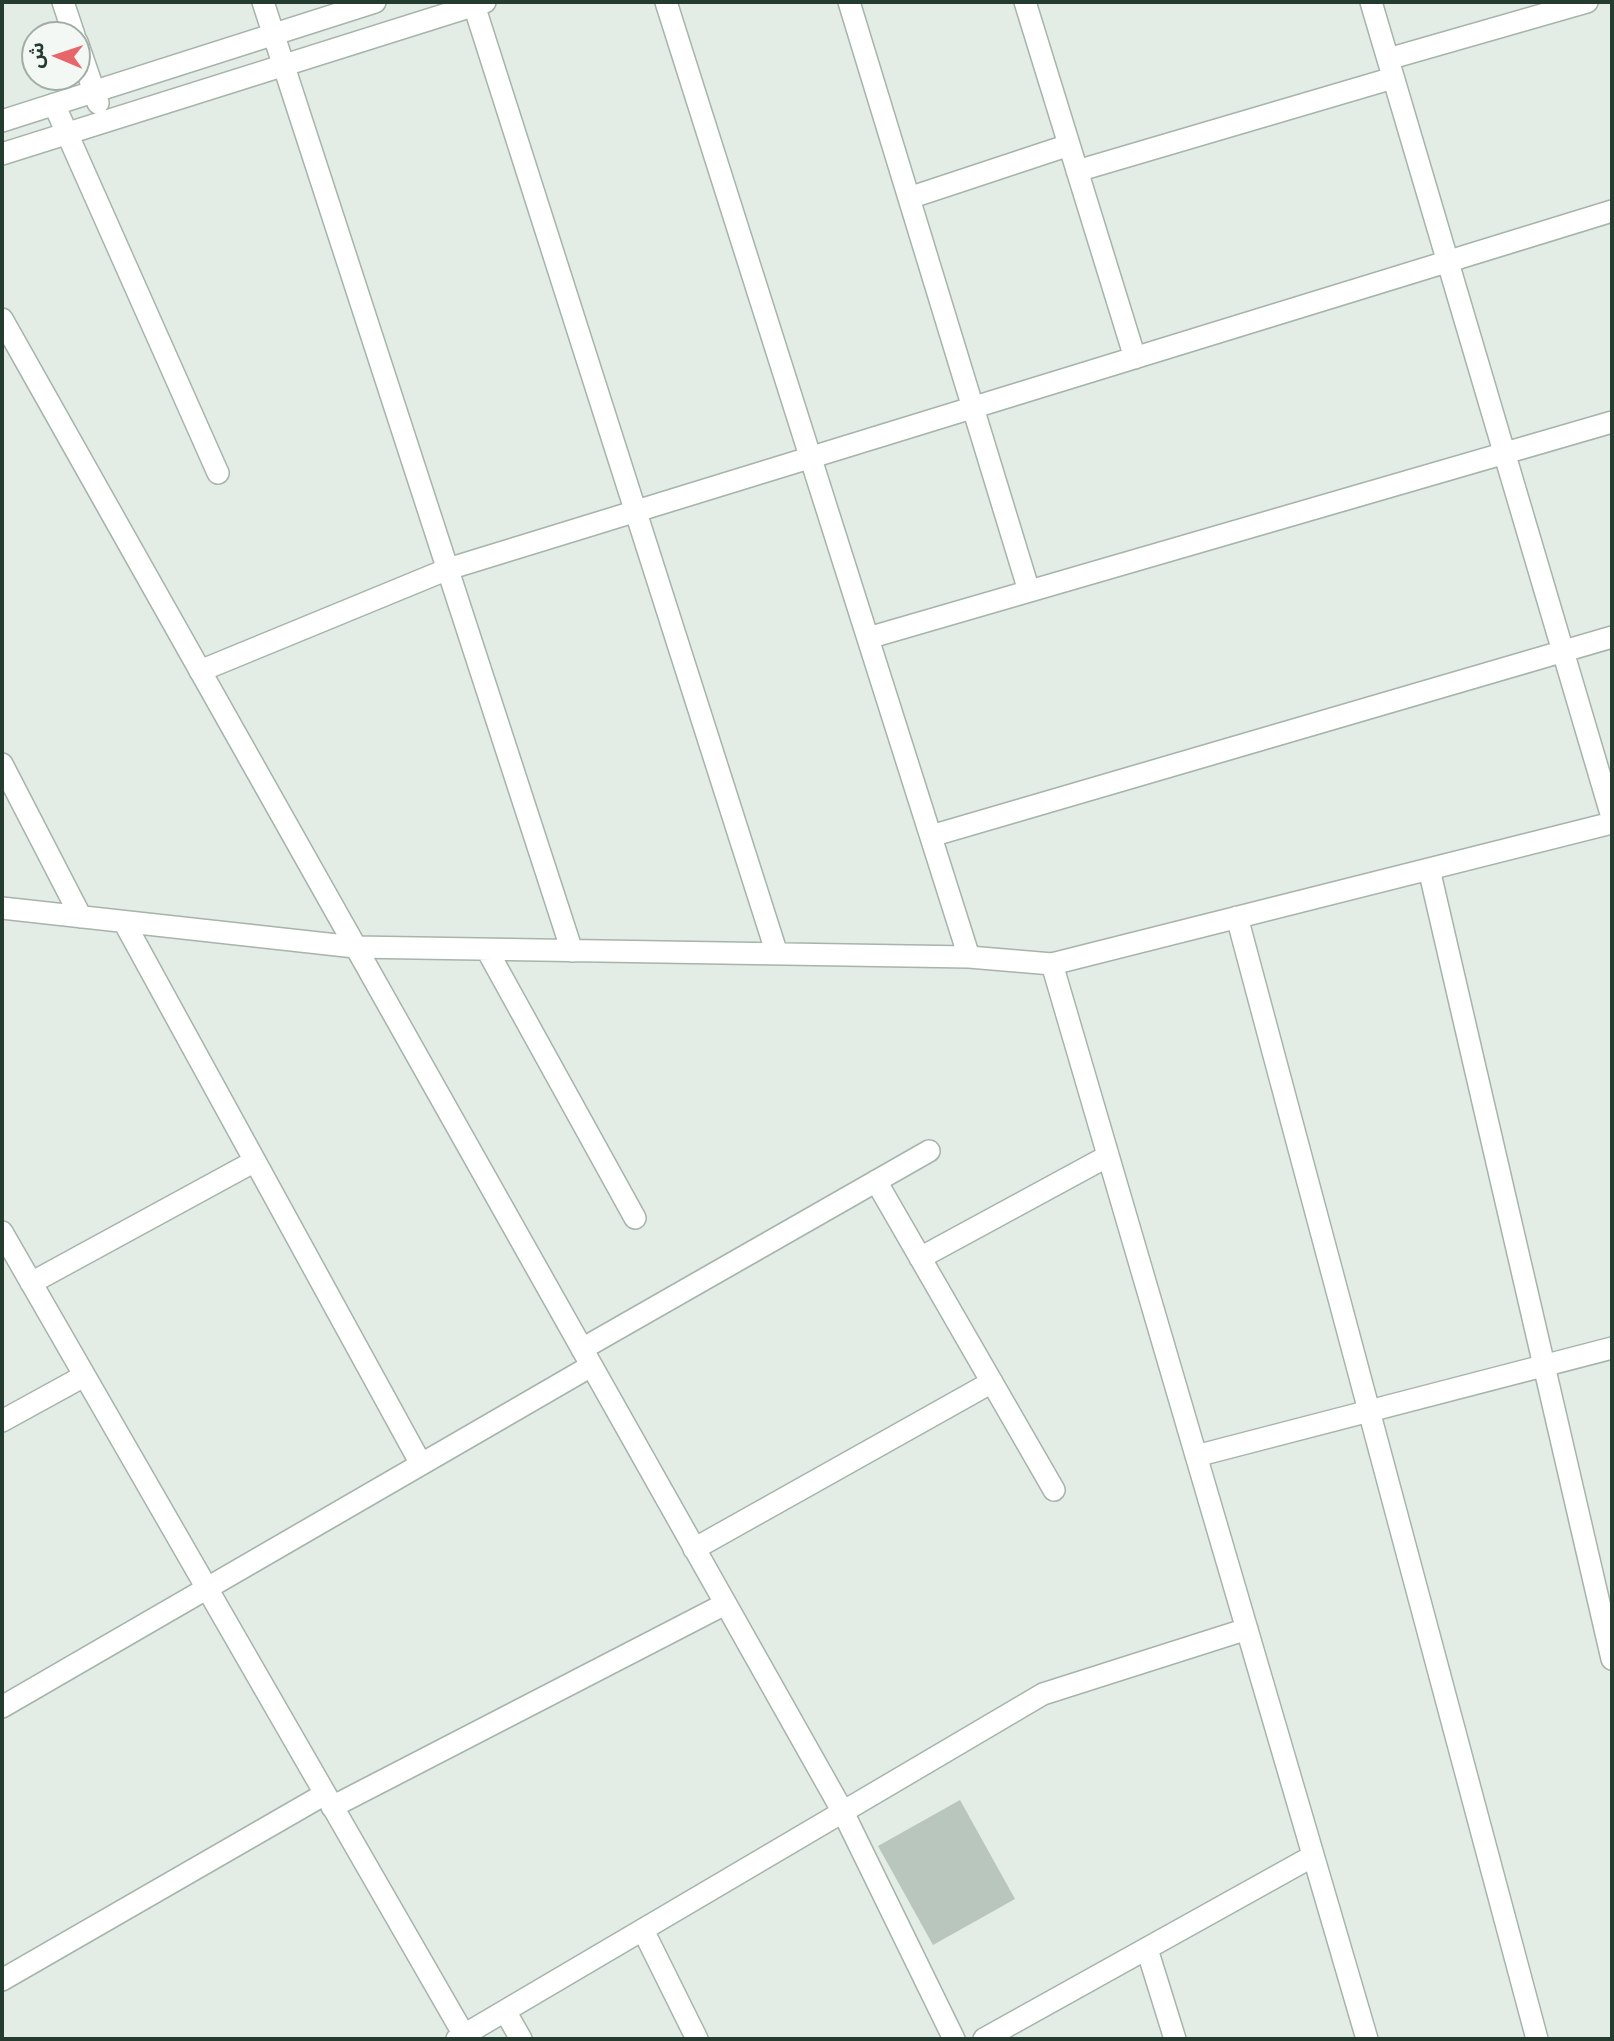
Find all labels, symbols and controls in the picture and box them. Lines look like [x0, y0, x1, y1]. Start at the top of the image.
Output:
north arrow [21, 21, 91, 91]
text: ش [25, 42, 48, 69]

